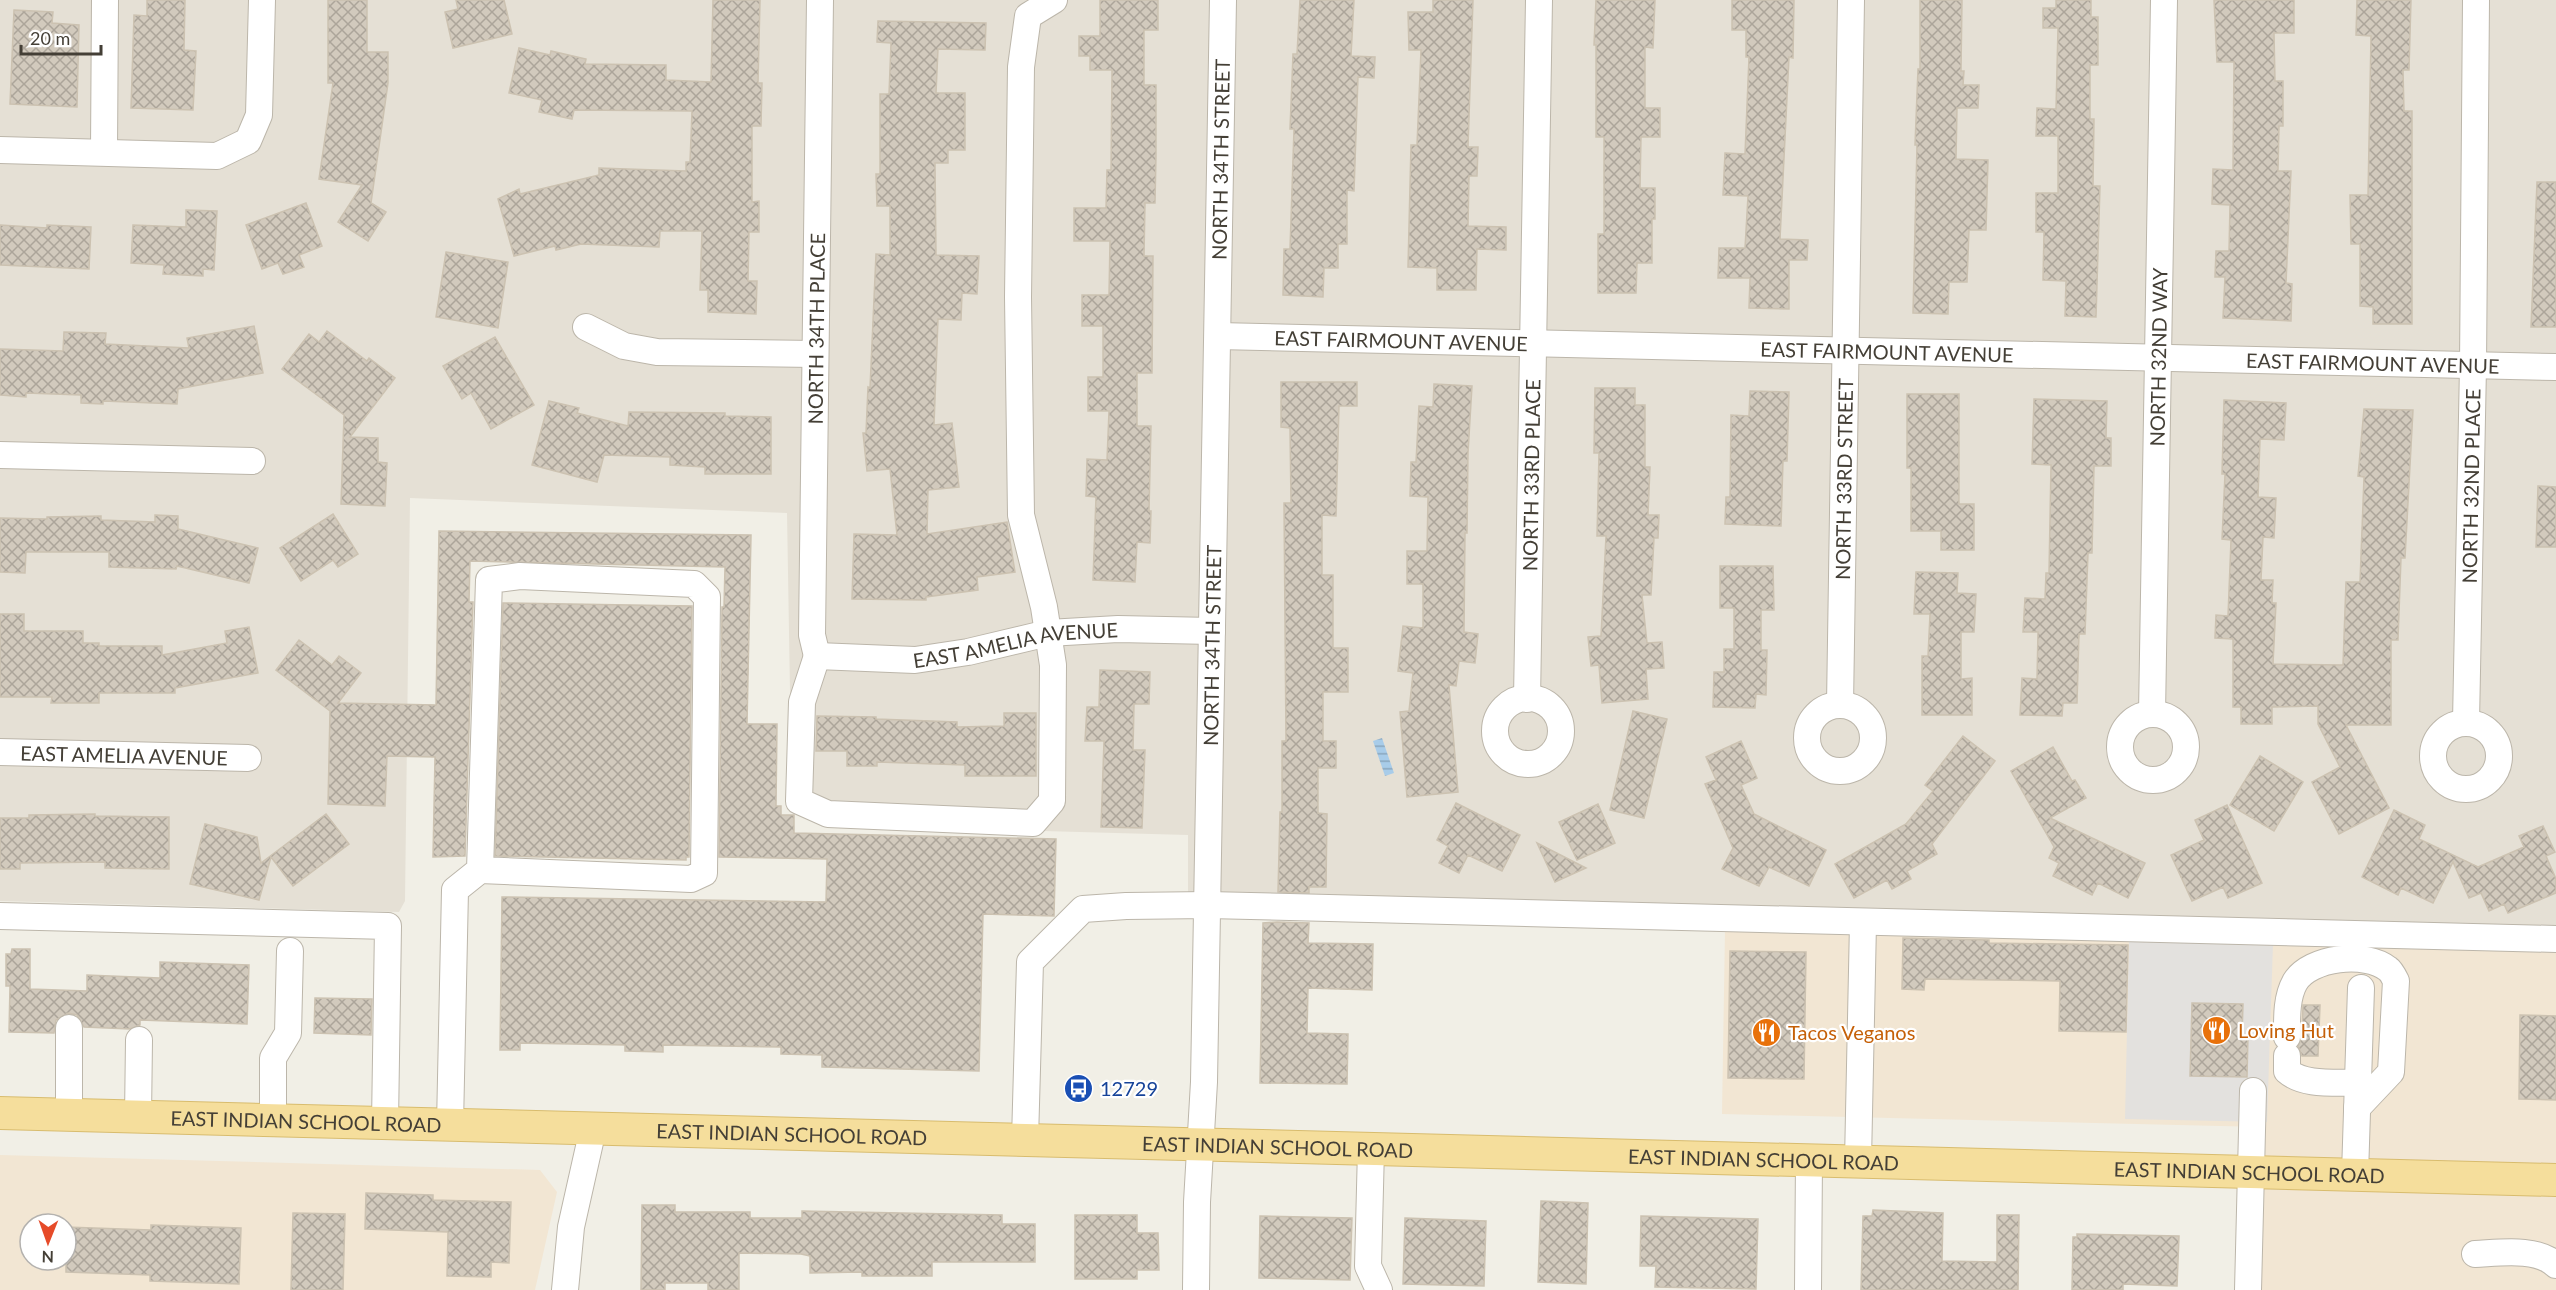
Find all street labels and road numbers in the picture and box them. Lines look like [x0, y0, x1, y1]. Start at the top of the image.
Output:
street label: NORTH 34TH STREET [1206, 58, 1234, 260]
street label: NORTH 34TH PLACE [803, 233, 829, 424]
street label: NORTH 32ND WAY [2144, 267, 2172, 447]
street label: EAST FAIRMOUNT AVENUE [1274, 325, 1528, 355]
street label: EAST FAIRMOUNT AVENUE [1760, 337, 2014, 366]
street label: EAST FAIRMOUNT AVENUE [2246, 348, 2500, 378]
street label: NORTH 33RD STREET [1830, 378, 1857, 580]
street label: NORTH 33RD PLACE [1517, 379, 1544, 571]
street label: NORTH 32ND PLACE [2457, 388, 2485, 584]
street label: NORTH 34TH STREET [1198, 544, 1225, 746]
street label: EAST AMELIA AVENUE [911, 617, 1119, 672]
street label: EAST AMELIA AVENUE [20, 740, 228, 770]
street label: EAST INDIAN SCHOOL ROAD [170, 1105, 442, 1137]
street label: EAST INDIAN SCHOOL ROAD [656, 1118, 928, 1149]
street label: EAST INDIAN SCHOOL ROAD [1142, 1131, 1413, 1162]
street label: EAST INDIAN SCHOOL ROAD [1628, 1144, 1899, 1175]
street label: EAST INDIAN SCHOOL ROAD [2113, 1156, 2385, 1188]

